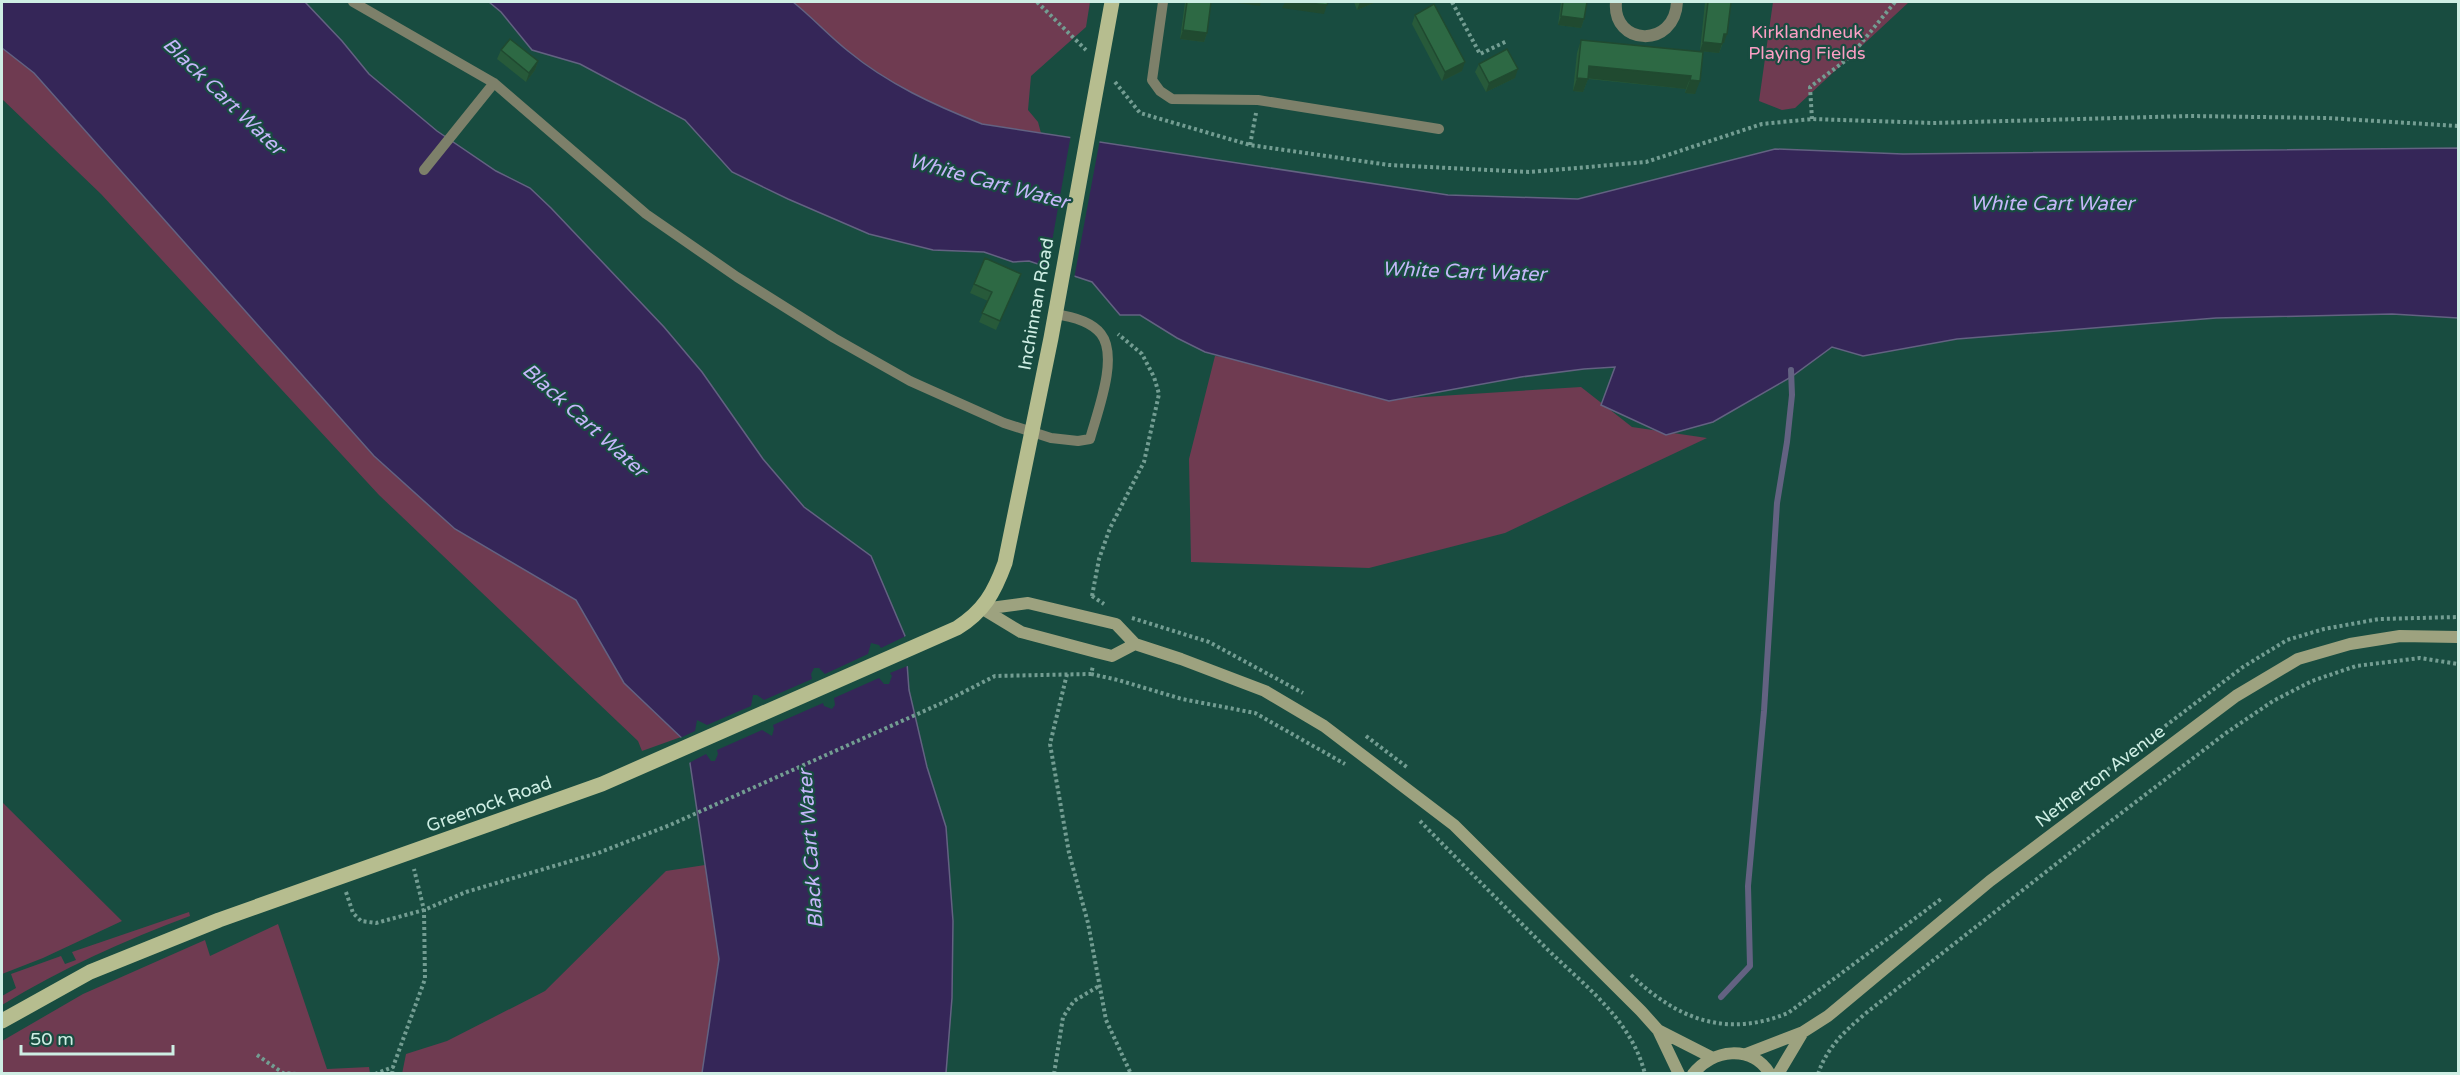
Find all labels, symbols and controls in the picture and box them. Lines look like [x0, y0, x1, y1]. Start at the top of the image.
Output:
park label: Kirklandneuk Playing Fields [1748, 21, 1866, 64]
water label: Black Cart Water [158, 33, 291, 162]
water label: White Cart Water [906, 149, 1073, 215]
water label: White Cart Water [1970, 192, 2136, 216]
street label: Inchinnan Road [1014, 236, 1058, 372]
water label: White Cart Water [1382, 257, 1549, 287]
water label: Black Cart Water [517, 359, 653, 484]
street label: Netherton Avenue [2031, 720, 2169, 832]
water label: Black Cart Water [793, 766, 829, 929]
street label: Greenock Road [423, 771, 555, 837]
scale bar [21, 1018, 172, 1056]
text: 50 m [30, 1028, 74, 1050]

